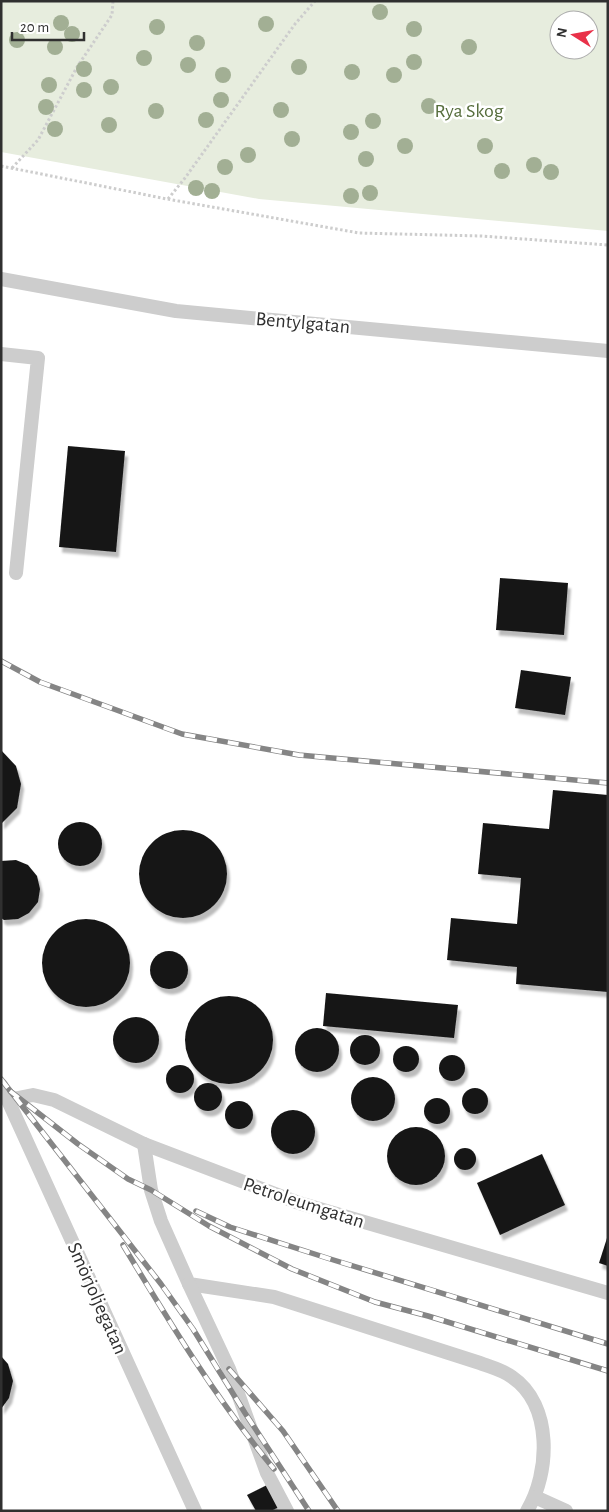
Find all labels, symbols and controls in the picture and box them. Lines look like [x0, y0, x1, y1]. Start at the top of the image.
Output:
scale bar [12, 10, 85, 42]
north arrow [549, 10, 599, 60]
text: 20 m [20, 20, 49, 35]
text: N [554, 27, 570, 39]
park label: Rya Skog [434, 101, 504, 121]
street label: Bentylgatan [255, 309, 351, 337]
street label: Petroleumgatan [241, 1174, 367, 1232]
street label: Smörjoljegatan [64, 1239, 131, 1357]

